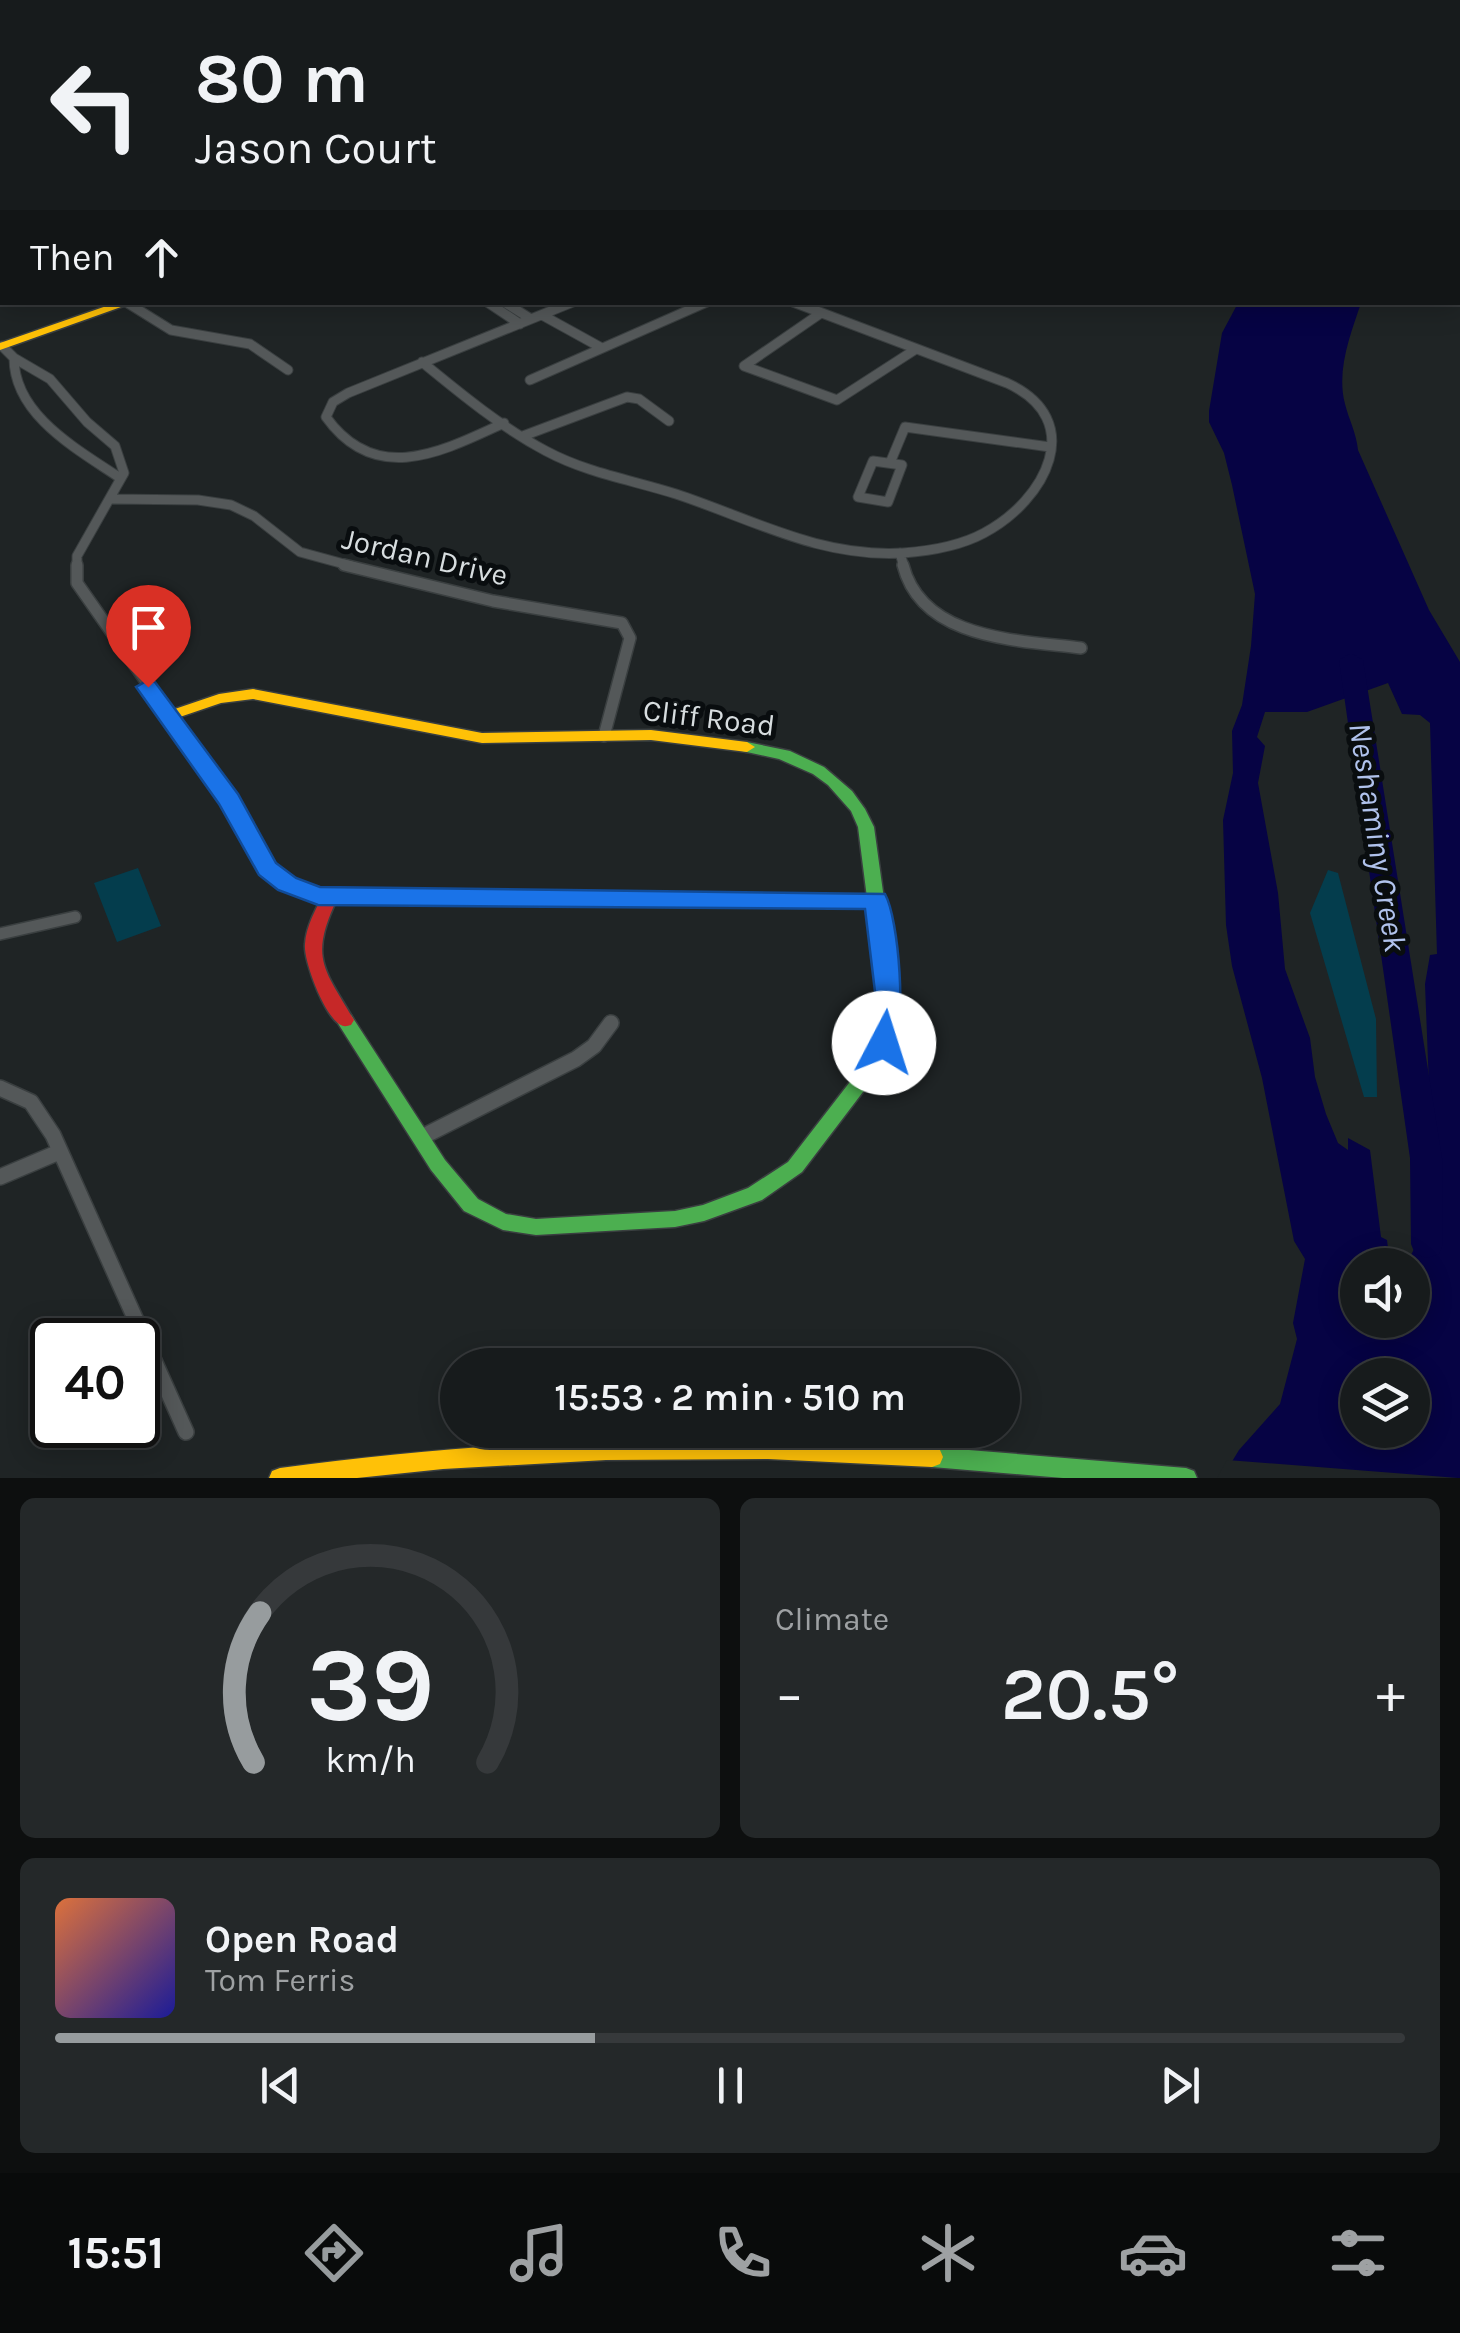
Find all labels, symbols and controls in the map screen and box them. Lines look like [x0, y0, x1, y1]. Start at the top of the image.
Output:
text: 80 m [195, 38, 369, 120]
icon: left [30, 40, 160, 170]
text: Jason Court [195, 122, 437, 174]
icon: ahead [134, 230, 189, 285]
text: Then [30, 235, 114, 280]
street label: Jordan Drive [339, 520, 511, 594]
pin [106, 585, 191, 688]
icon: arrive [121, 600, 176, 655]
street label: Cliff Road [641, 692, 777, 744]
water label: Neshaminy Creek [1341, 720, 1414, 955]
position arrow [832, 991, 936, 1095]
map controls [1340, 1248, 1430, 1448]
button: sound [1340, 1248, 1430, 1338]
speed limit sign: 40 [30, 1318, 160, 1448]
button: layers [1340, 1358, 1430, 1448]
text: 15:53 · 2 min · 510 m [554, 1375, 906, 1420]
text: Climate [775, 1601, 889, 1638]
text: 39 [306, 1625, 434, 1746]
text: 20.5° [1001, 1650, 1179, 1738]
text: − [775, 1662, 804, 1726]
text: + [1376, 1662, 1405, 1726]
text: km/h [325, 1739, 415, 1781]
text: Open Road [205, 1917, 399, 1962]
text: Tom Ferris [205, 1962, 355, 1999]
icon: previous [253, 2058, 308, 2113]
icon: pause [703, 2058, 758, 2113]
icon: next [1153, 2058, 1208, 2113]
icon: directions [299, 2218, 369, 2288]
icon: music [504, 2218, 574, 2288]
icon: phone [708, 2218, 778, 2288]
icon: climate [913, 2218, 983, 2288]
icon: car [1118, 2218, 1188, 2288]
icon: filters [1323, 2218, 1393, 2288]
text: 15:51 [67, 2227, 164, 2279]

